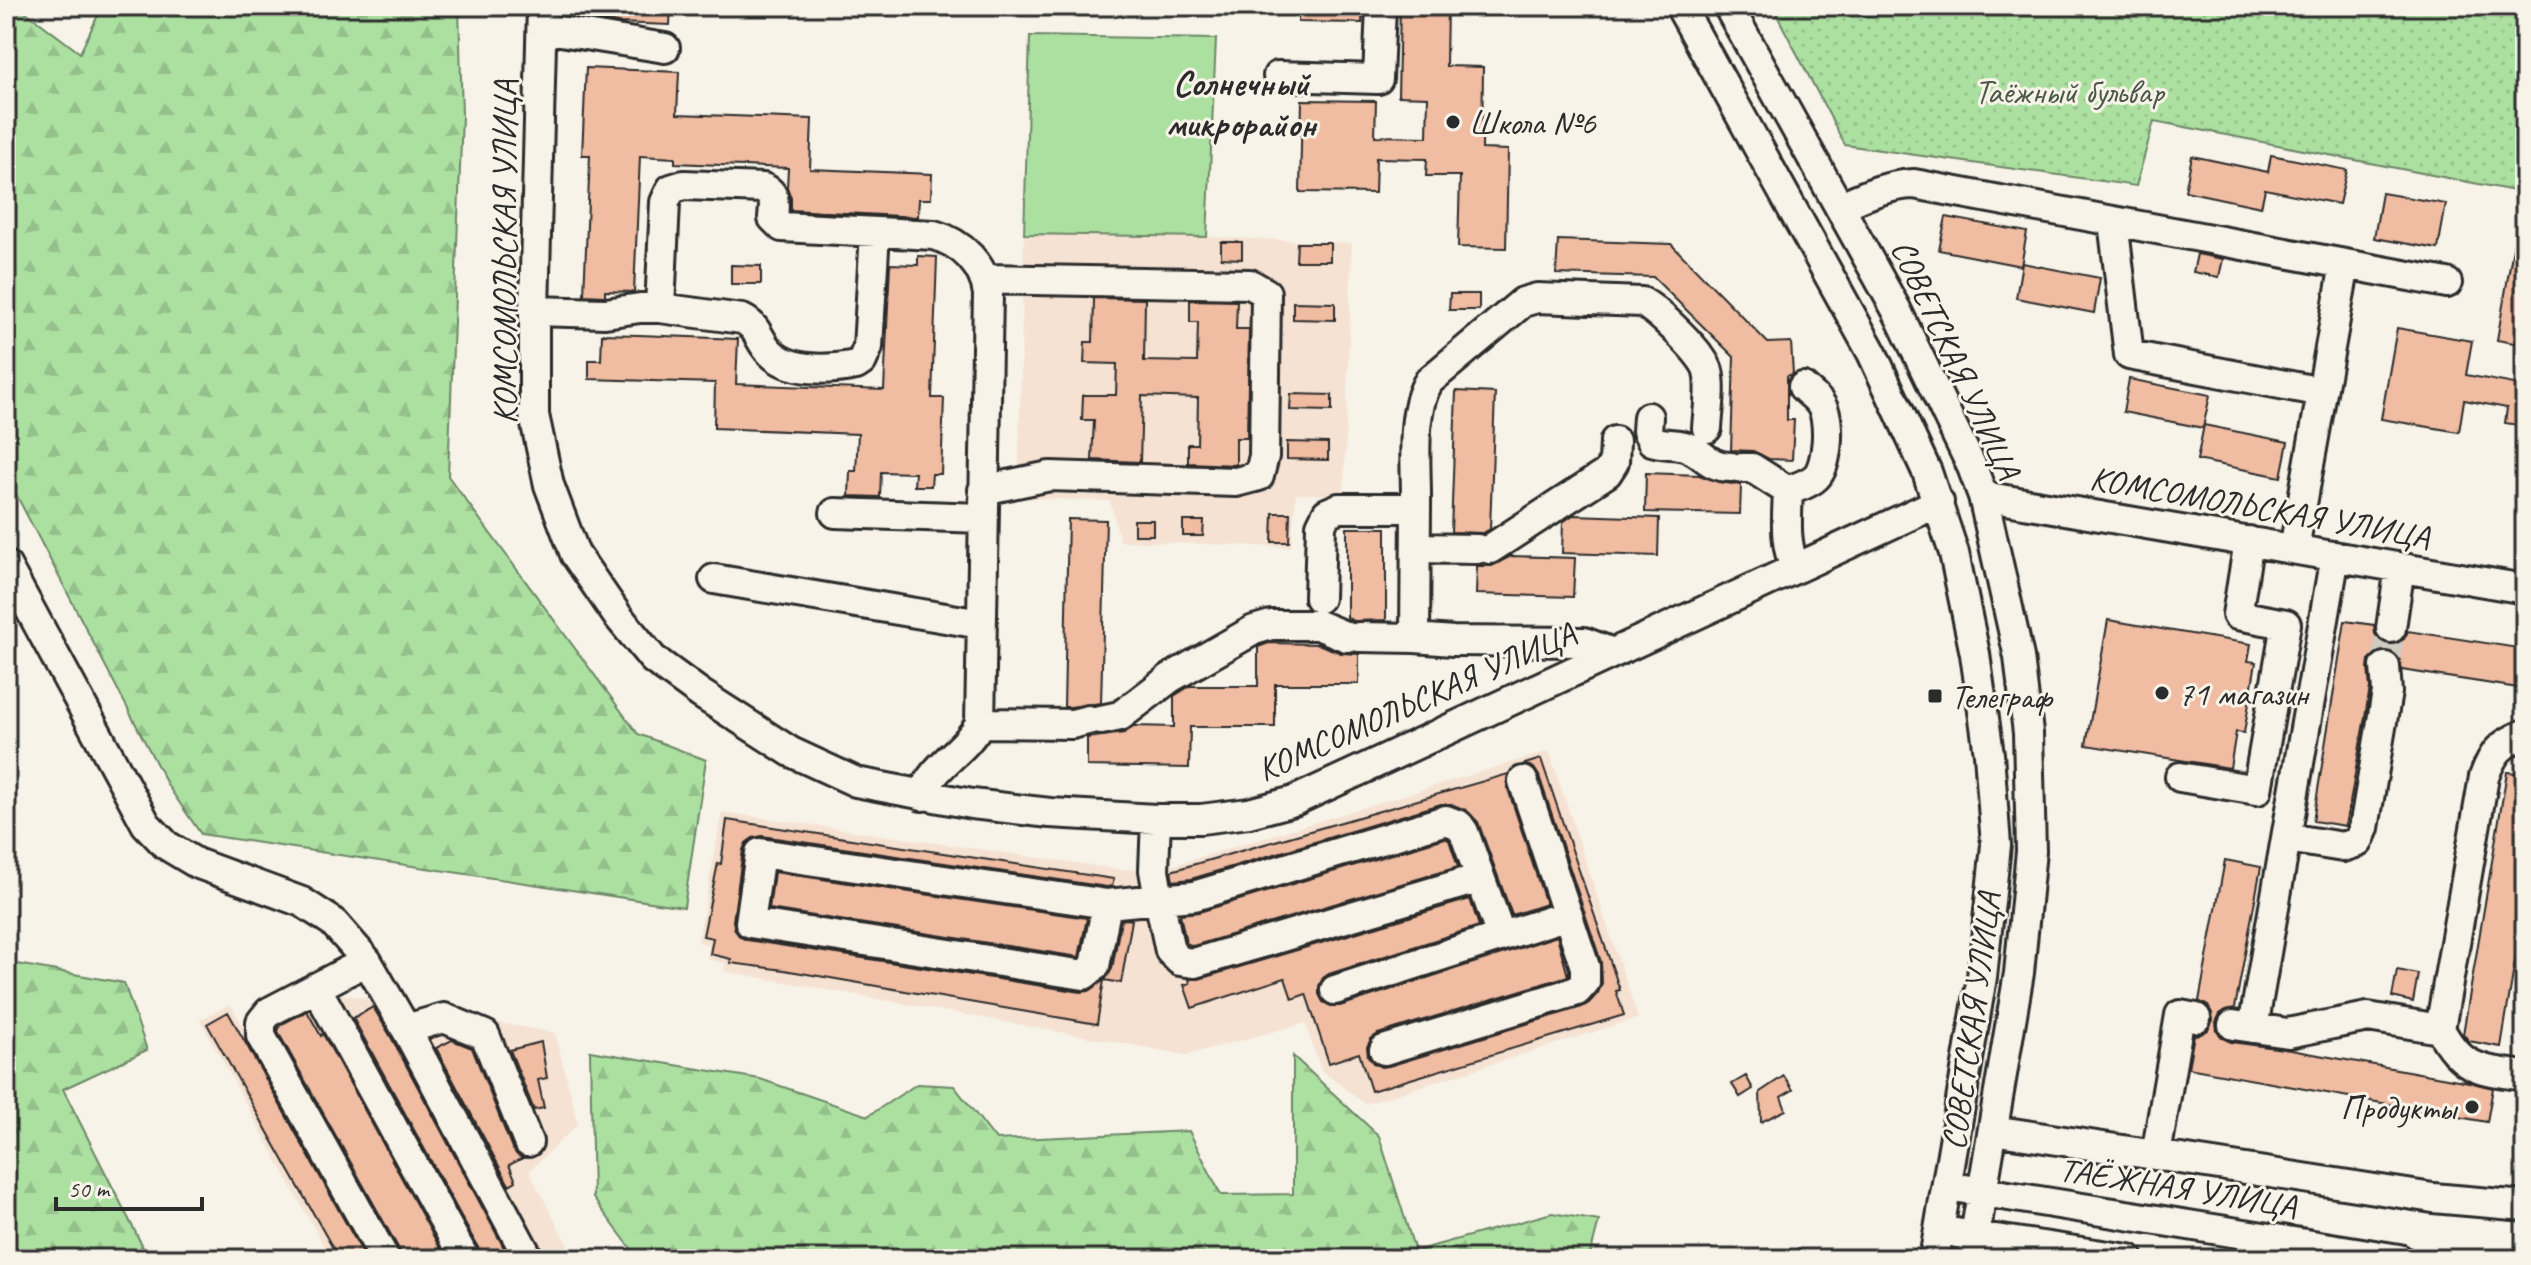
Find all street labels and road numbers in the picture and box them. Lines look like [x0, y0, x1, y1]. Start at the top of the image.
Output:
street label: КОМСОМОЛЬСКАЯ УЛИЦА [483, 79, 526, 424]
street label: СОВЕТСКАЯ УЛИЦА [1882, 232, 2031, 487]
street label: КОМСОМОЛЬСКАЯ УЛИЦА [2087, 456, 2434, 558]
street label: КОМСОМОЛЬСКАЯ УЛИЦА [1250, 611, 1583, 791]
street label: СОВЕТСКАЯ УЛИЦА [1932, 888, 2011, 1152]
street label: ТАЁЖНАЯ УЛИЦА [2056, 1147, 2301, 1227]

